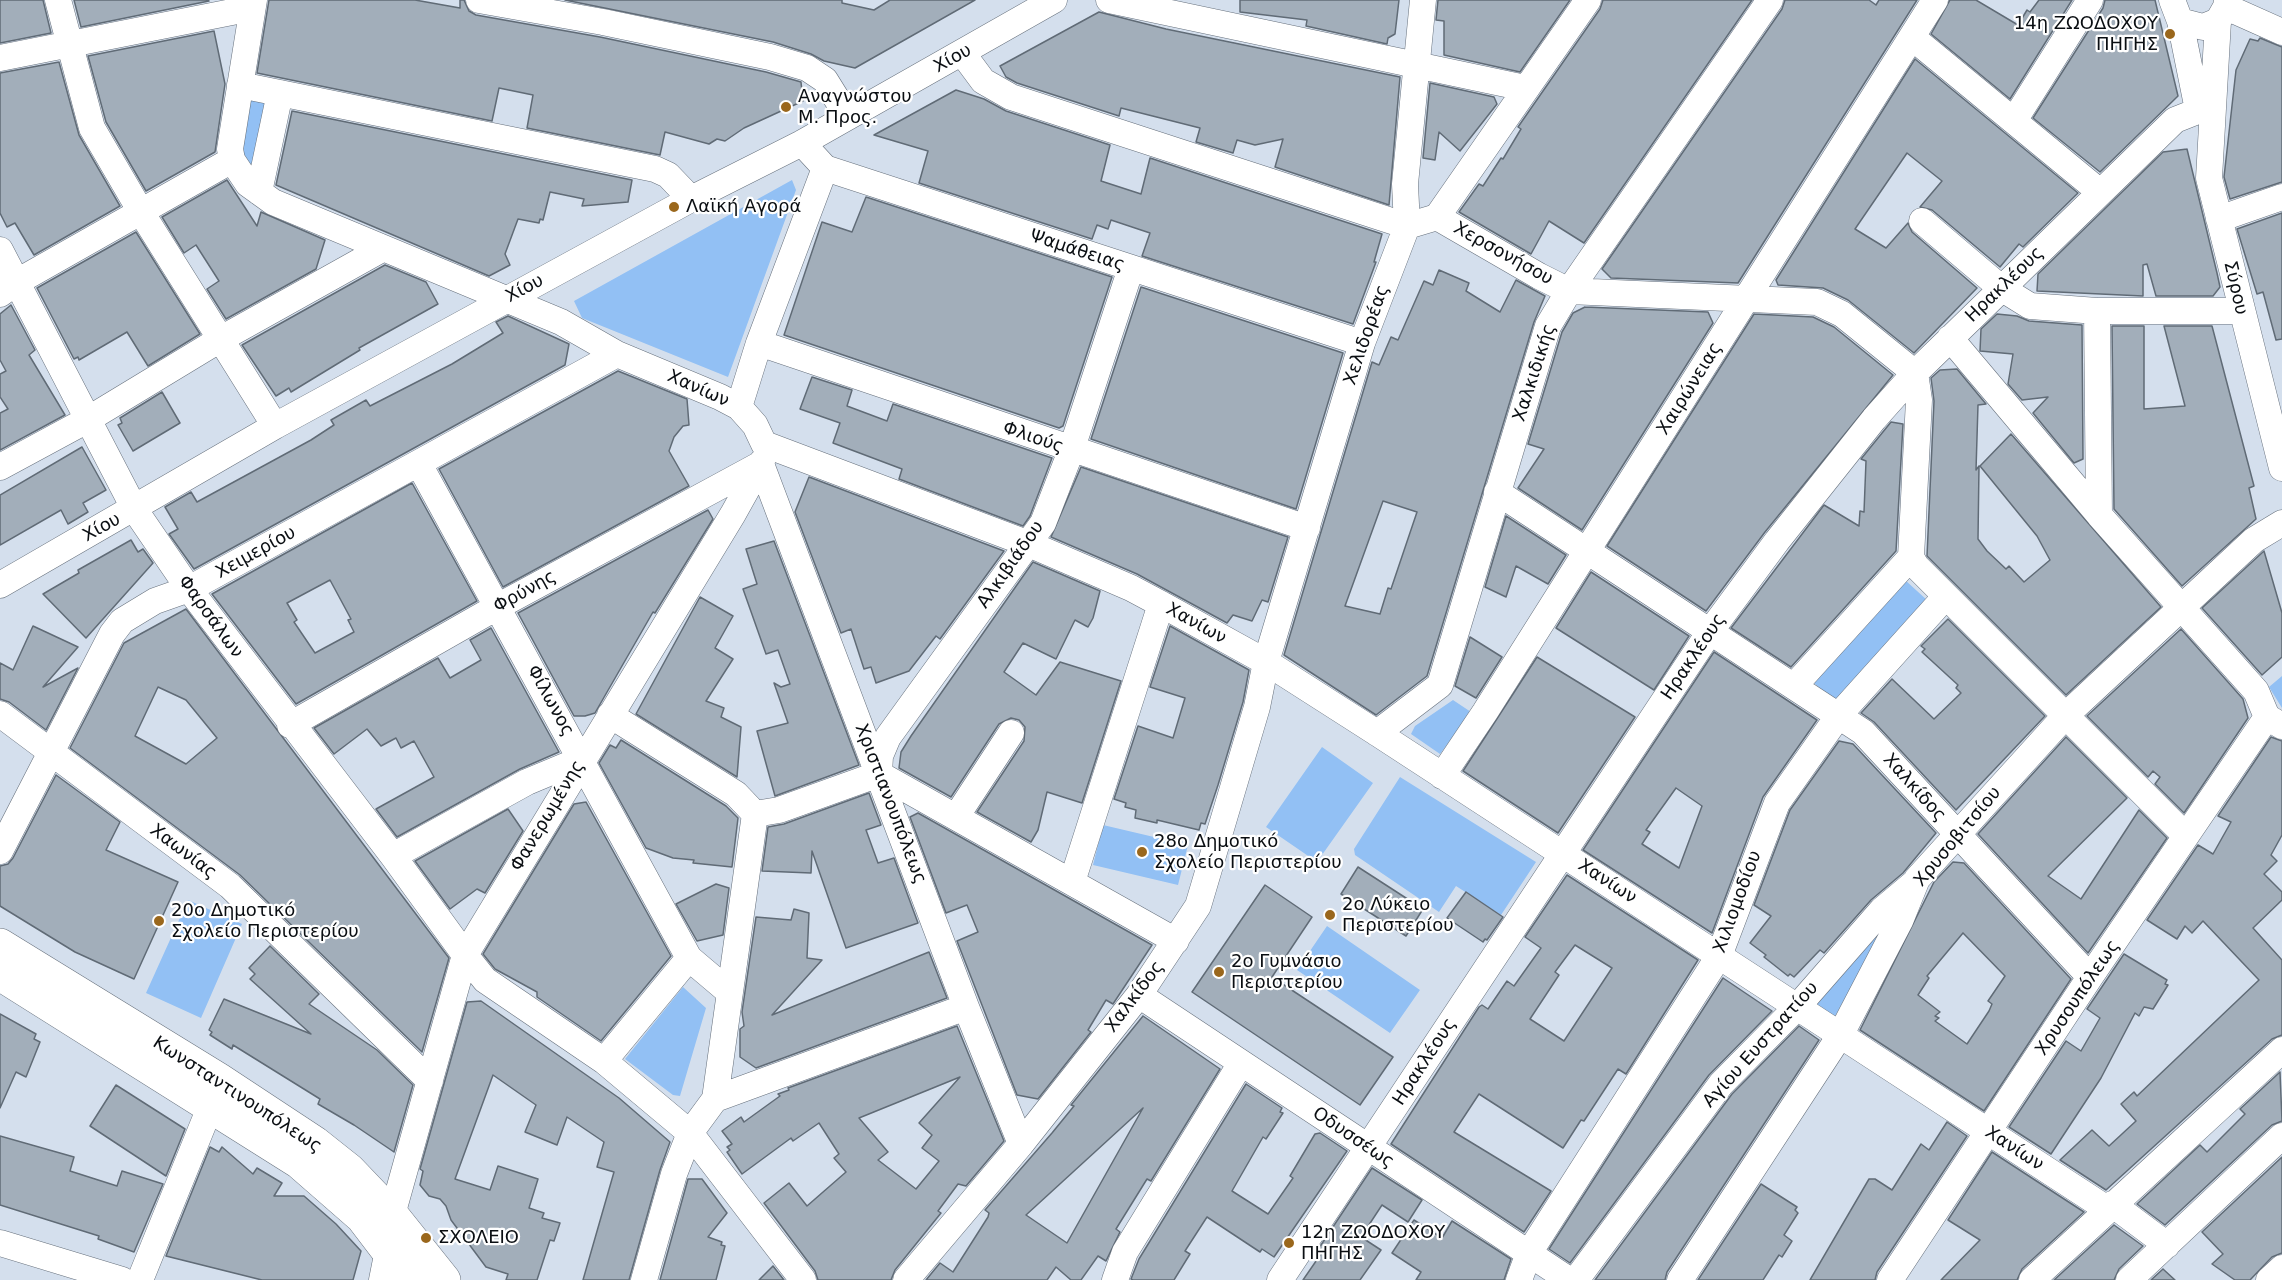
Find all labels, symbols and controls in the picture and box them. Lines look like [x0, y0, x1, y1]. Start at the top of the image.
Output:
place label: 14η ΖΩΟΔΟΧΟΥ ΠΗΓΗΣ [2014, 13, 2158, 56]
marker: 14η ΖΩΟΔΟΧΟΥ ΠΗΓΗΣ [2163, 27, 2177, 41]
street label: Χίου [930, 40, 976, 78]
place label: Αναγνώστου Μ. Προς. [798, 86, 912, 128]
marker: Αναγνώστου Μ. Προς. [779, 100, 793, 114]
place label: Λαϊκή Αγορά [686, 196, 801, 218]
marker: Λαϊκή Αγορά [667, 200, 681, 214]
street label: Χερσονήσου [1450, 218, 1556, 290]
street label: Ψαμάθειας [1027, 225, 1127, 277]
street label: Ηρακλέους [1962, 243, 2048, 327]
street label: Σύρου [2218, 259, 2252, 317]
street label: Χίου [502, 270, 548, 308]
street label: Χελιδορέας [1340, 282, 1394, 388]
street label: Χαλκιδικής [1509, 322, 1561, 424]
street label: Χαιρώνειας [1653, 339, 1727, 439]
street label: Χανίων [664, 366, 732, 412]
street label: Φλιούς [1000, 418, 1066, 458]
street label: Χίου [79, 509, 125, 547]
street label: Αλκιβιάδου [973, 517, 1049, 613]
street label: Χειμερίου [212, 522, 300, 584]
street label: Φρύνης [490, 566, 560, 618]
street label: Φαρσάλων [173, 572, 247, 662]
street label: Χανίων [1162, 599, 1230, 649]
street label: Ηρακλέους [1657, 610, 1731, 704]
street label: Φίλωνος [522, 662, 578, 740]
street label: Χριστιανουπόλεως [850, 721, 930, 887]
street label: Χαλκίδος [1878, 750, 1950, 826]
street label: Φανερωμένης [506, 757, 590, 875]
street label: Χρυσοβιτσίου [1910, 783, 2006, 891]
street label: Χαωνίας [145, 820, 221, 884]
place label: 28ο Δημοτικό Σχολείο Περιστερίου [1154, 831, 1342, 874]
marker: 28ο Δημοτικό Σχολείο Περιστερίου [1135, 845, 1149, 859]
street label: Χιλιομοδίου [1710, 848, 1766, 956]
street label: Χανίων [1574, 855, 1640, 909]
place label: 2ο Λύκειο Περιστερίου [1342, 894, 1454, 936]
place label: 20ο Δημοτικό Σχολείο Περιστερίου [171, 900, 359, 942]
marker: 2ο Λύκειο Περιστερίου [1323, 908, 1337, 922]
marker: 20ο Δημοτικό Σχολείο Περιστερίου [152, 914, 166, 928]
street label: Χρυσουπόλεως [2031, 936, 2125, 1060]
place label: 2ο Γυμνάσιο Περιστερίου [1231, 951, 1343, 994]
street label: Χαλκίδος [1101, 957, 1169, 1037]
marker: 2ο Γυμνάσιο Περιστερίου [1212, 965, 1226, 979]
street label: Αγίου Ευστρατίου [1699, 978, 1823, 1112]
street label: Ηρακλέους [1389, 1014, 1461, 1110]
street label: Κωνσταντινουπόλεως [148, 1032, 326, 1158]
street label: Οδυσσέως [1308, 1103, 1398, 1173]
street label: Χανίων [1981, 1122, 2047, 1176]
place label: 12η ΖΩΟΔΟΧΟΥ ΠΗΓΗΣ [1301, 1222, 1445, 1264]
place label: ΣΧΟΛΕΙΟ [438, 1227, 519, 1249]
marker: ΣΧΟΛΕΙΟ [419, 1231, 433, 1245]
marker: 12η ΖΩΟΔΟΧΟΥ ΠΗΓΗΣ [1282, 1236, 1296, 1250]

